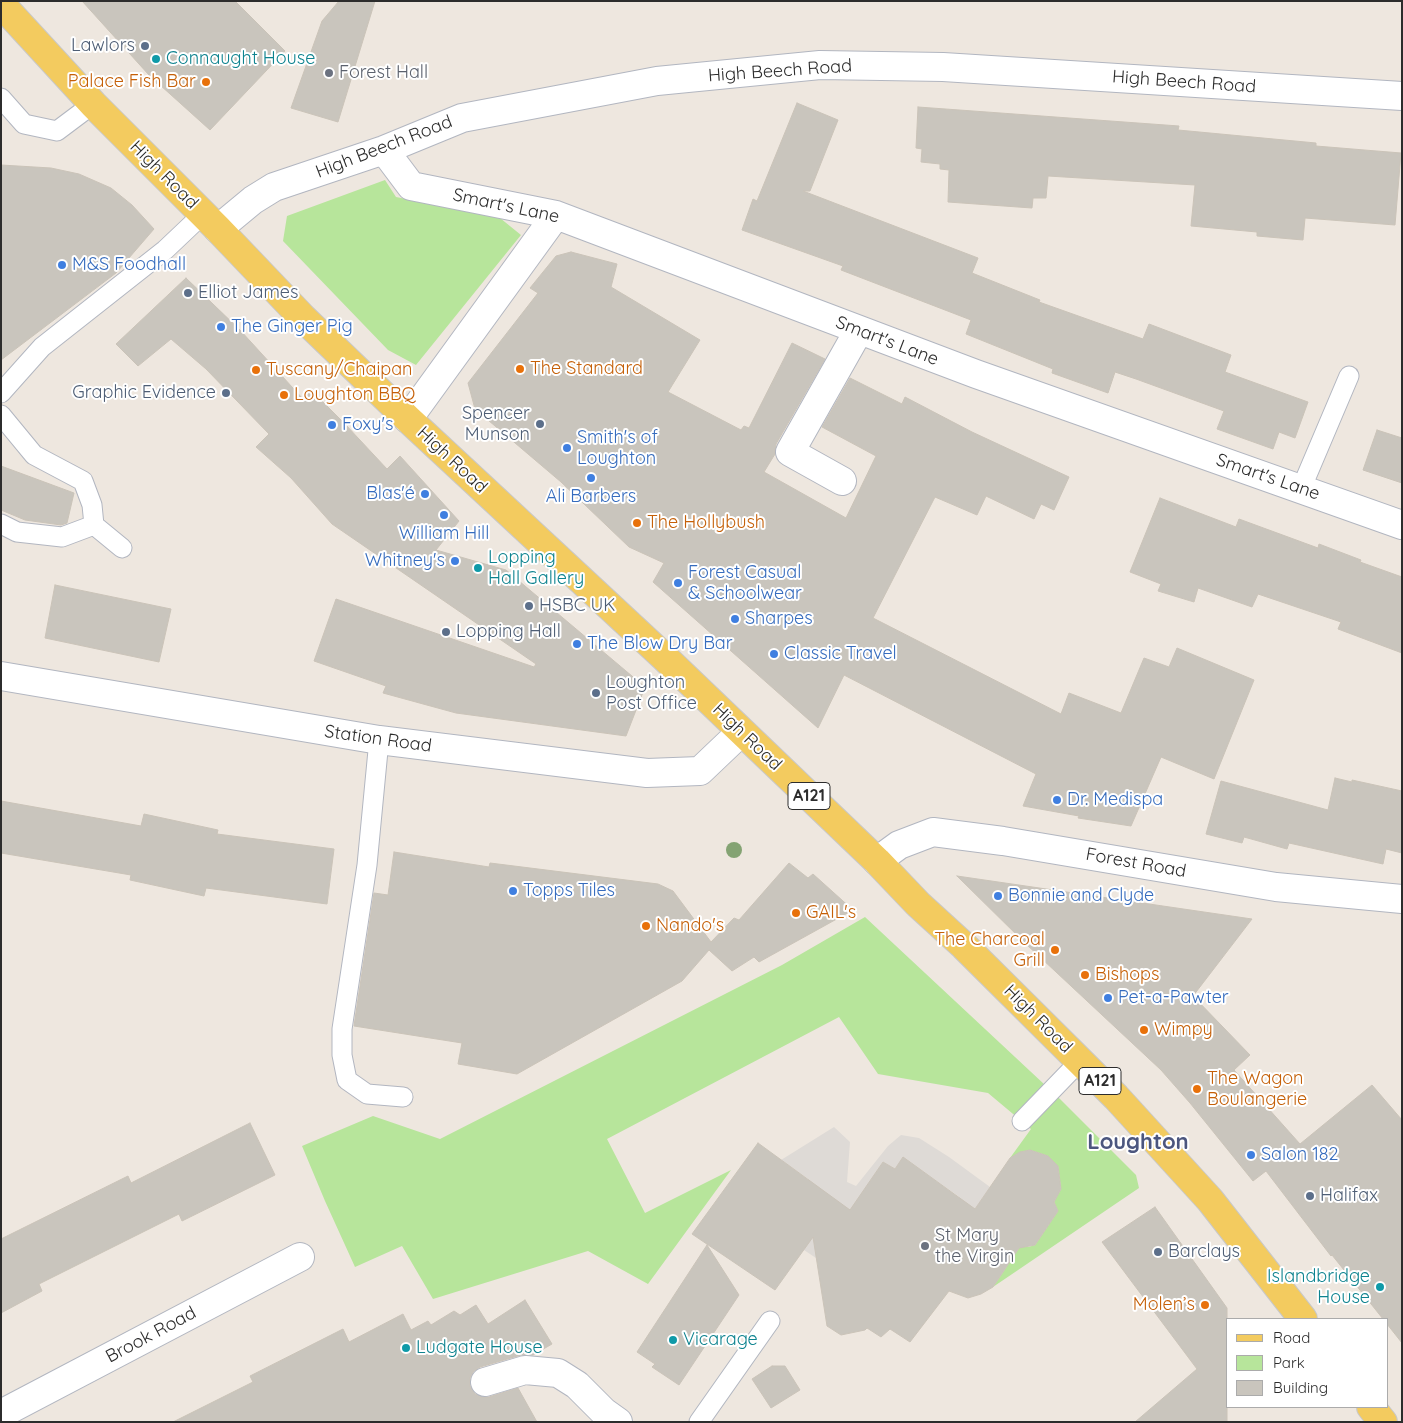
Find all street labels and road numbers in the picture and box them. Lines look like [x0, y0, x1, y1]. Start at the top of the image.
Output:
street label: High Beech Road [707, 55, 853, 87]
street label: High Beech Road [1111, 66, 1257, 98]
street label: High Beech Road [313, 111, 455, 183]
street label: High Road [125, 136, 203, 214]
street label: Smart's Lane [451, 184, 561, 228]
street label: Smart's Lane [833, 312, 941, 370]
street label: High Road [413, 422, 491, 498]
street label: Smart's Lane [1213, 449, 1323, 505]
street label: High Road [708, 699, 786, 775]
street label: Station Road [323, 721, 433, 757]
road number: A121 [788, 782, 830, 809]
street label: Forest Road [1084, 844, 1188, 882]
street label: High Road [999, 980, 1077, 1058]
road number: A121 [1079, 1068, 1121, 1094]
street label: Brook Road [102, 1302, 200, 1368]

